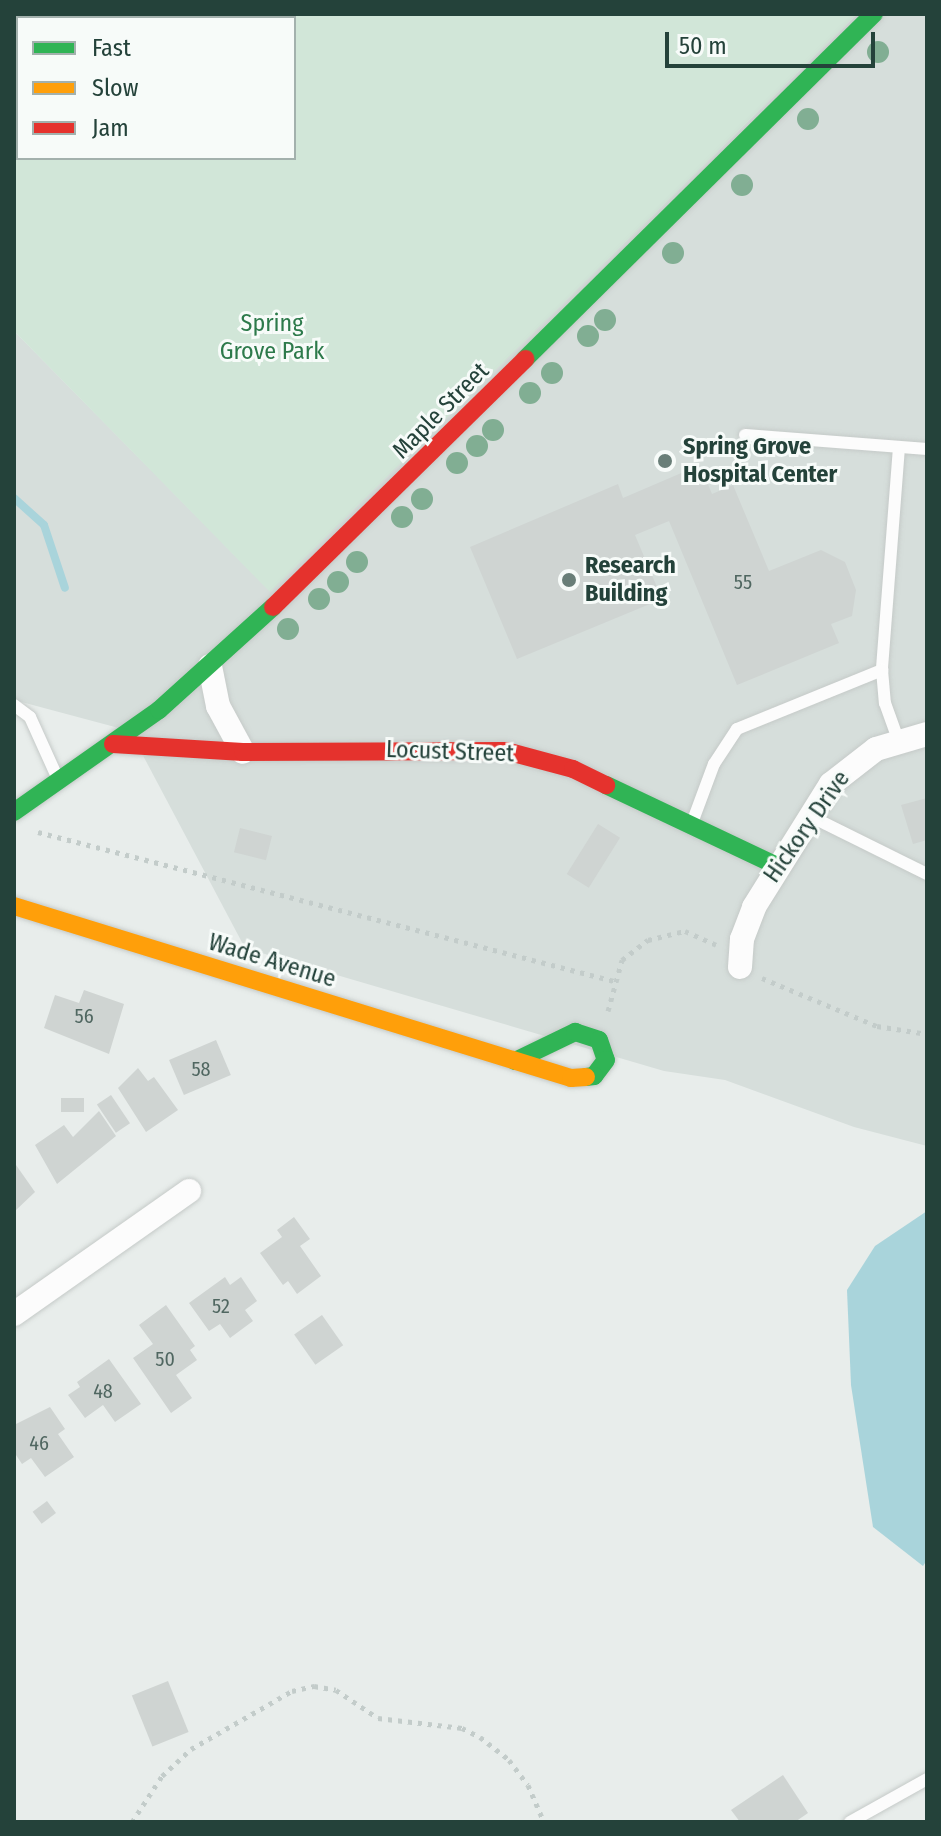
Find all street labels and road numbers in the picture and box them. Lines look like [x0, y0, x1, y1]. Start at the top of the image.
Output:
street label: Maple Street [387, 357, 495, 465]
street label: Locust Street [385, 735, 515, 769]
street label: Hickory Drive [758, 766, 856, 888]
street label: Wade Avenue [205, 928, 339, 994]

